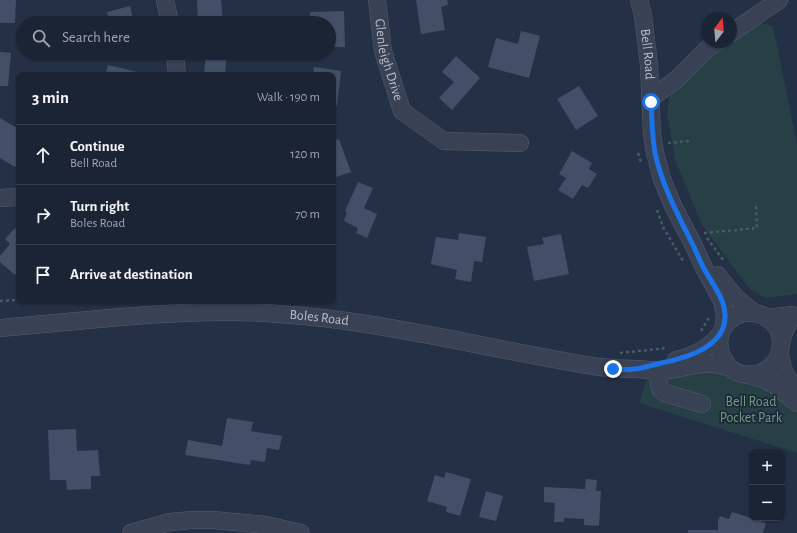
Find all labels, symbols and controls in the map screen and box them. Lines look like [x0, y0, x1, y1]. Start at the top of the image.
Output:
north arrow [701, 12, 737, 48]
search box [16, 16, 336, 60]
street label: Glenleigh Drive [372, 18, 405, 103]
icon: search [30, 27, 52, 49]
street label: Bell Road [638, 28, 657, 80]
text: Search here [62, 30, 130, 45]
text: 3 min [32, 89, 69, 106]
text: Walk · 190 m [257, 91, 320, 104]
route start [642, 93, 660, 111]
text: Continue [70, 139, 125, 154]
icon: ahead [32, 144, 54, 166]
text: 120 m [290, 148, 320, 161]
text: Bell Road [70, 157, 117, 170]
text: Turn right [70, 199, 129, 214]
icon: right [32, 204, 54, 226]
text: 70 m [295, 208, 320, 221]
text: Boles Road [70, 217, 125, 230]
icon: arrive [32, 264, 54, 286]
text: Arrive at destination [70, 267, 193, 282]
street label: Boles Road [289, 308, 350, 328]
route end [604, 360, 622, 378]
park label: Bell Road Pocket Park [720, 395, 783, 425]
map controls [749, 449, 785, 521]
button: + [749, 449, 785, 485]
button: − [749, 485, 785, 521]

